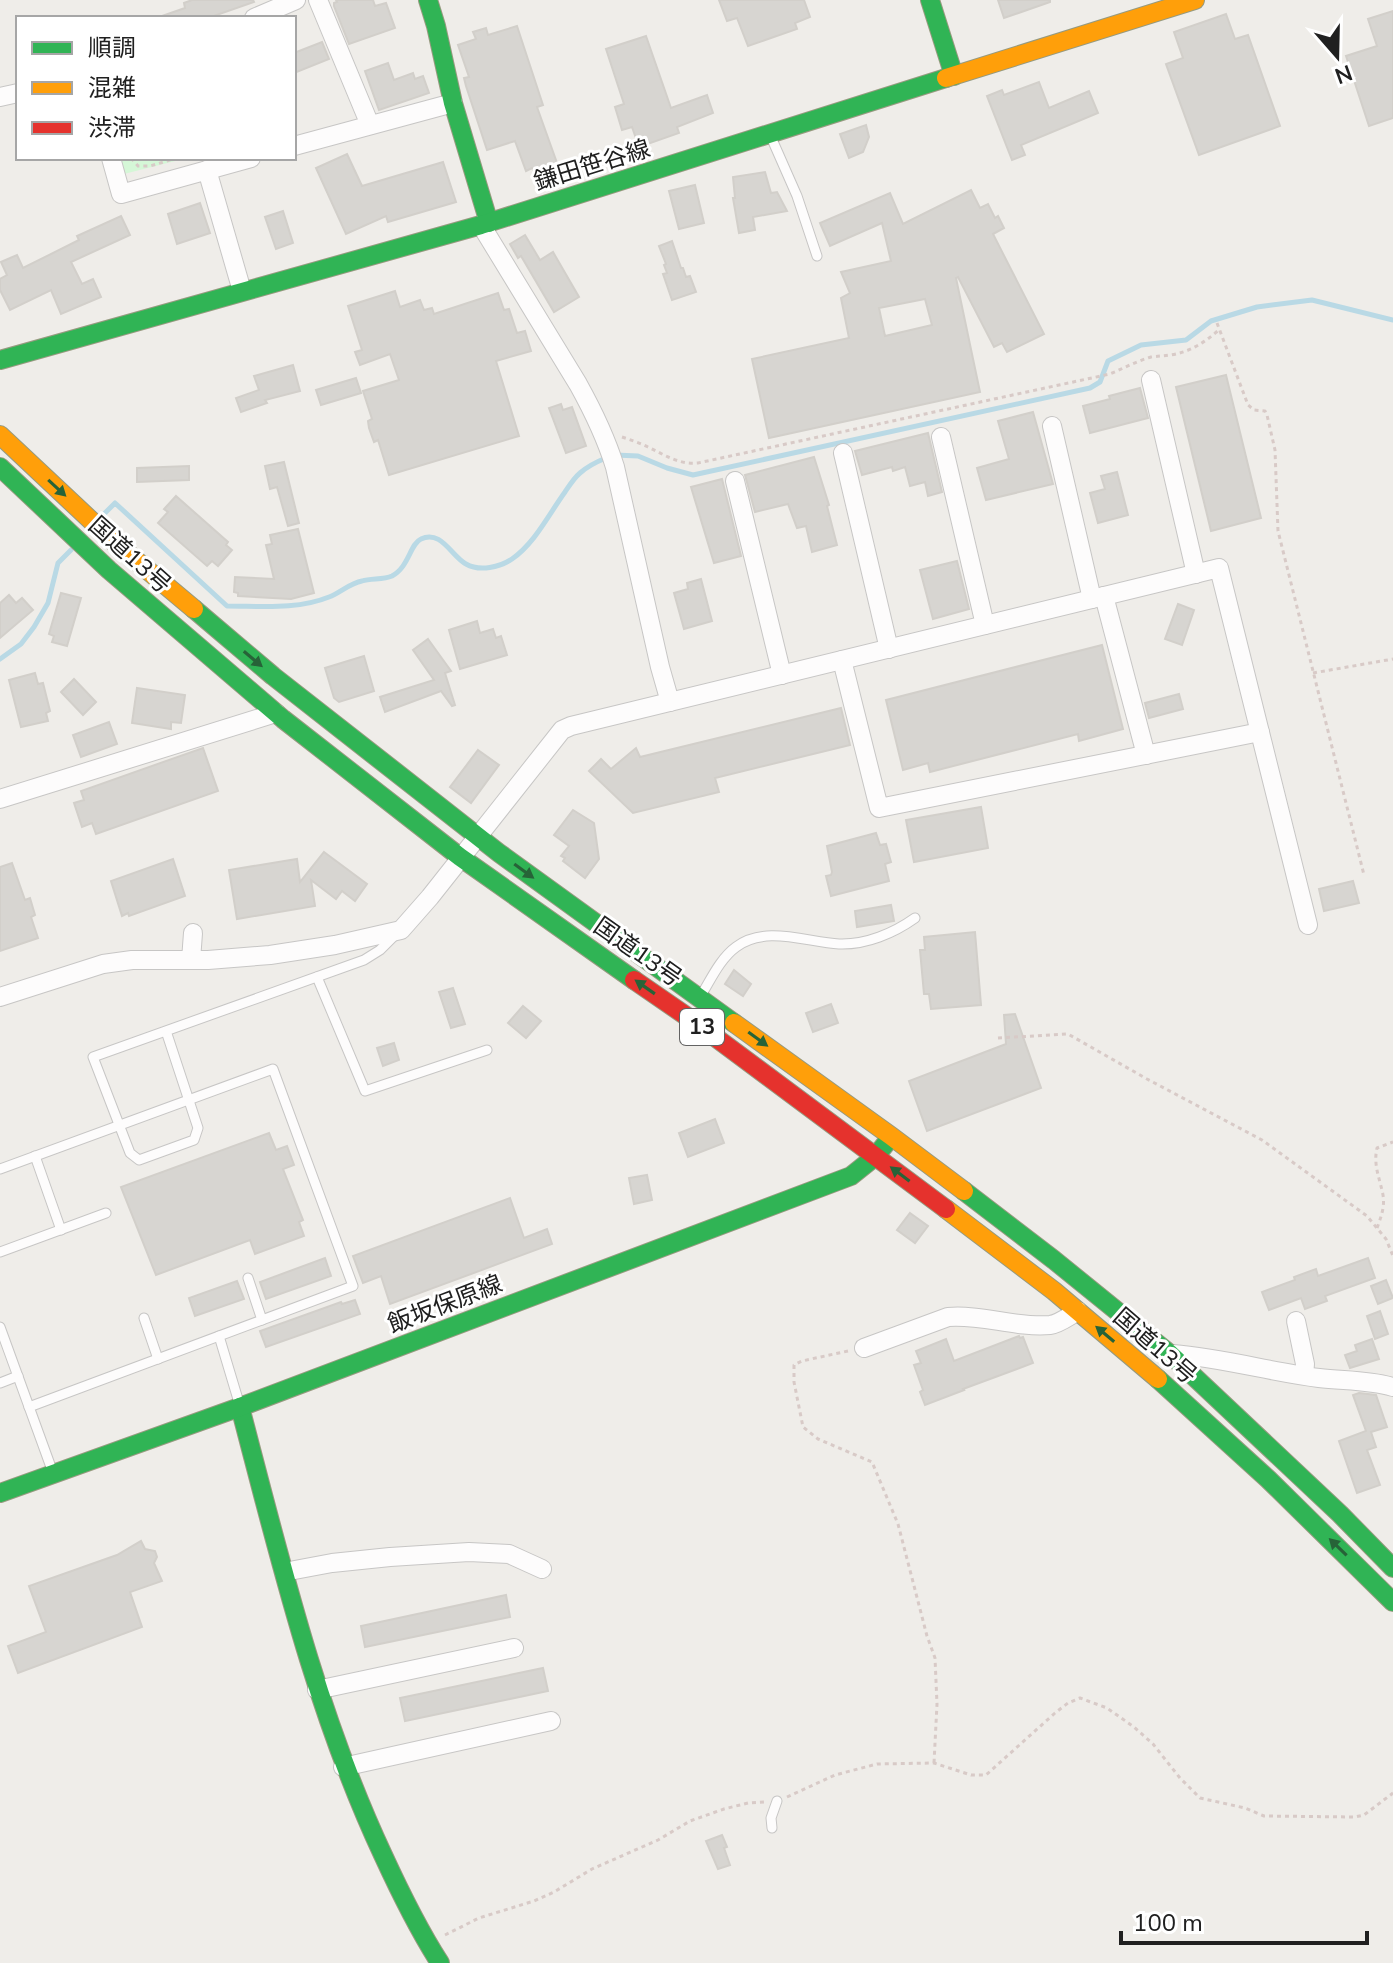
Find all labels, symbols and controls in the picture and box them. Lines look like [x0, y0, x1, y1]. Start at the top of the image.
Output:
legend [16, 16, 296, 160]
north arrow [1297, 16, 1377, 96]
text: 順調 [88, 32, 136, 64]
text: N [1331, 57, 1356, 91]
text: 混雑 [88, 72, 136, 104]
text: 渋滞 [88, 112, 136, 144]
street label: 鎌田笹谷線 [530, 132, 654, 198]
one-way arrow [47, 479, 66, 497]
street label: 国道13号 [82, 509, 178, 601]
one-way arrow [242, 650, 262, 667]
one-way arrow [514, 862, 534, 878]
street label: 国道13号 [588, 910, 688, 994]
one-way arrow [635, 980, 656, 995]
road number: 13 [680, 1009, 724, 1045]
one-way arrow [747, 1031, 768, 1046]
one-way arrow [890, 1166, 910, 1182]
street label: 飯坂保原線 [383, 1268, 507, 1340]
street label: 国道13号 [1106, 1301, 1204, 1391]
one-way arrow [1095, 1326, 1115, 1343]
one-way arrow [1329, 1538, 1348, 1557]
scale bar [1121, 1895, 1367, 1945]
text: 100 m [1133, 1907, 1203, 1939]

